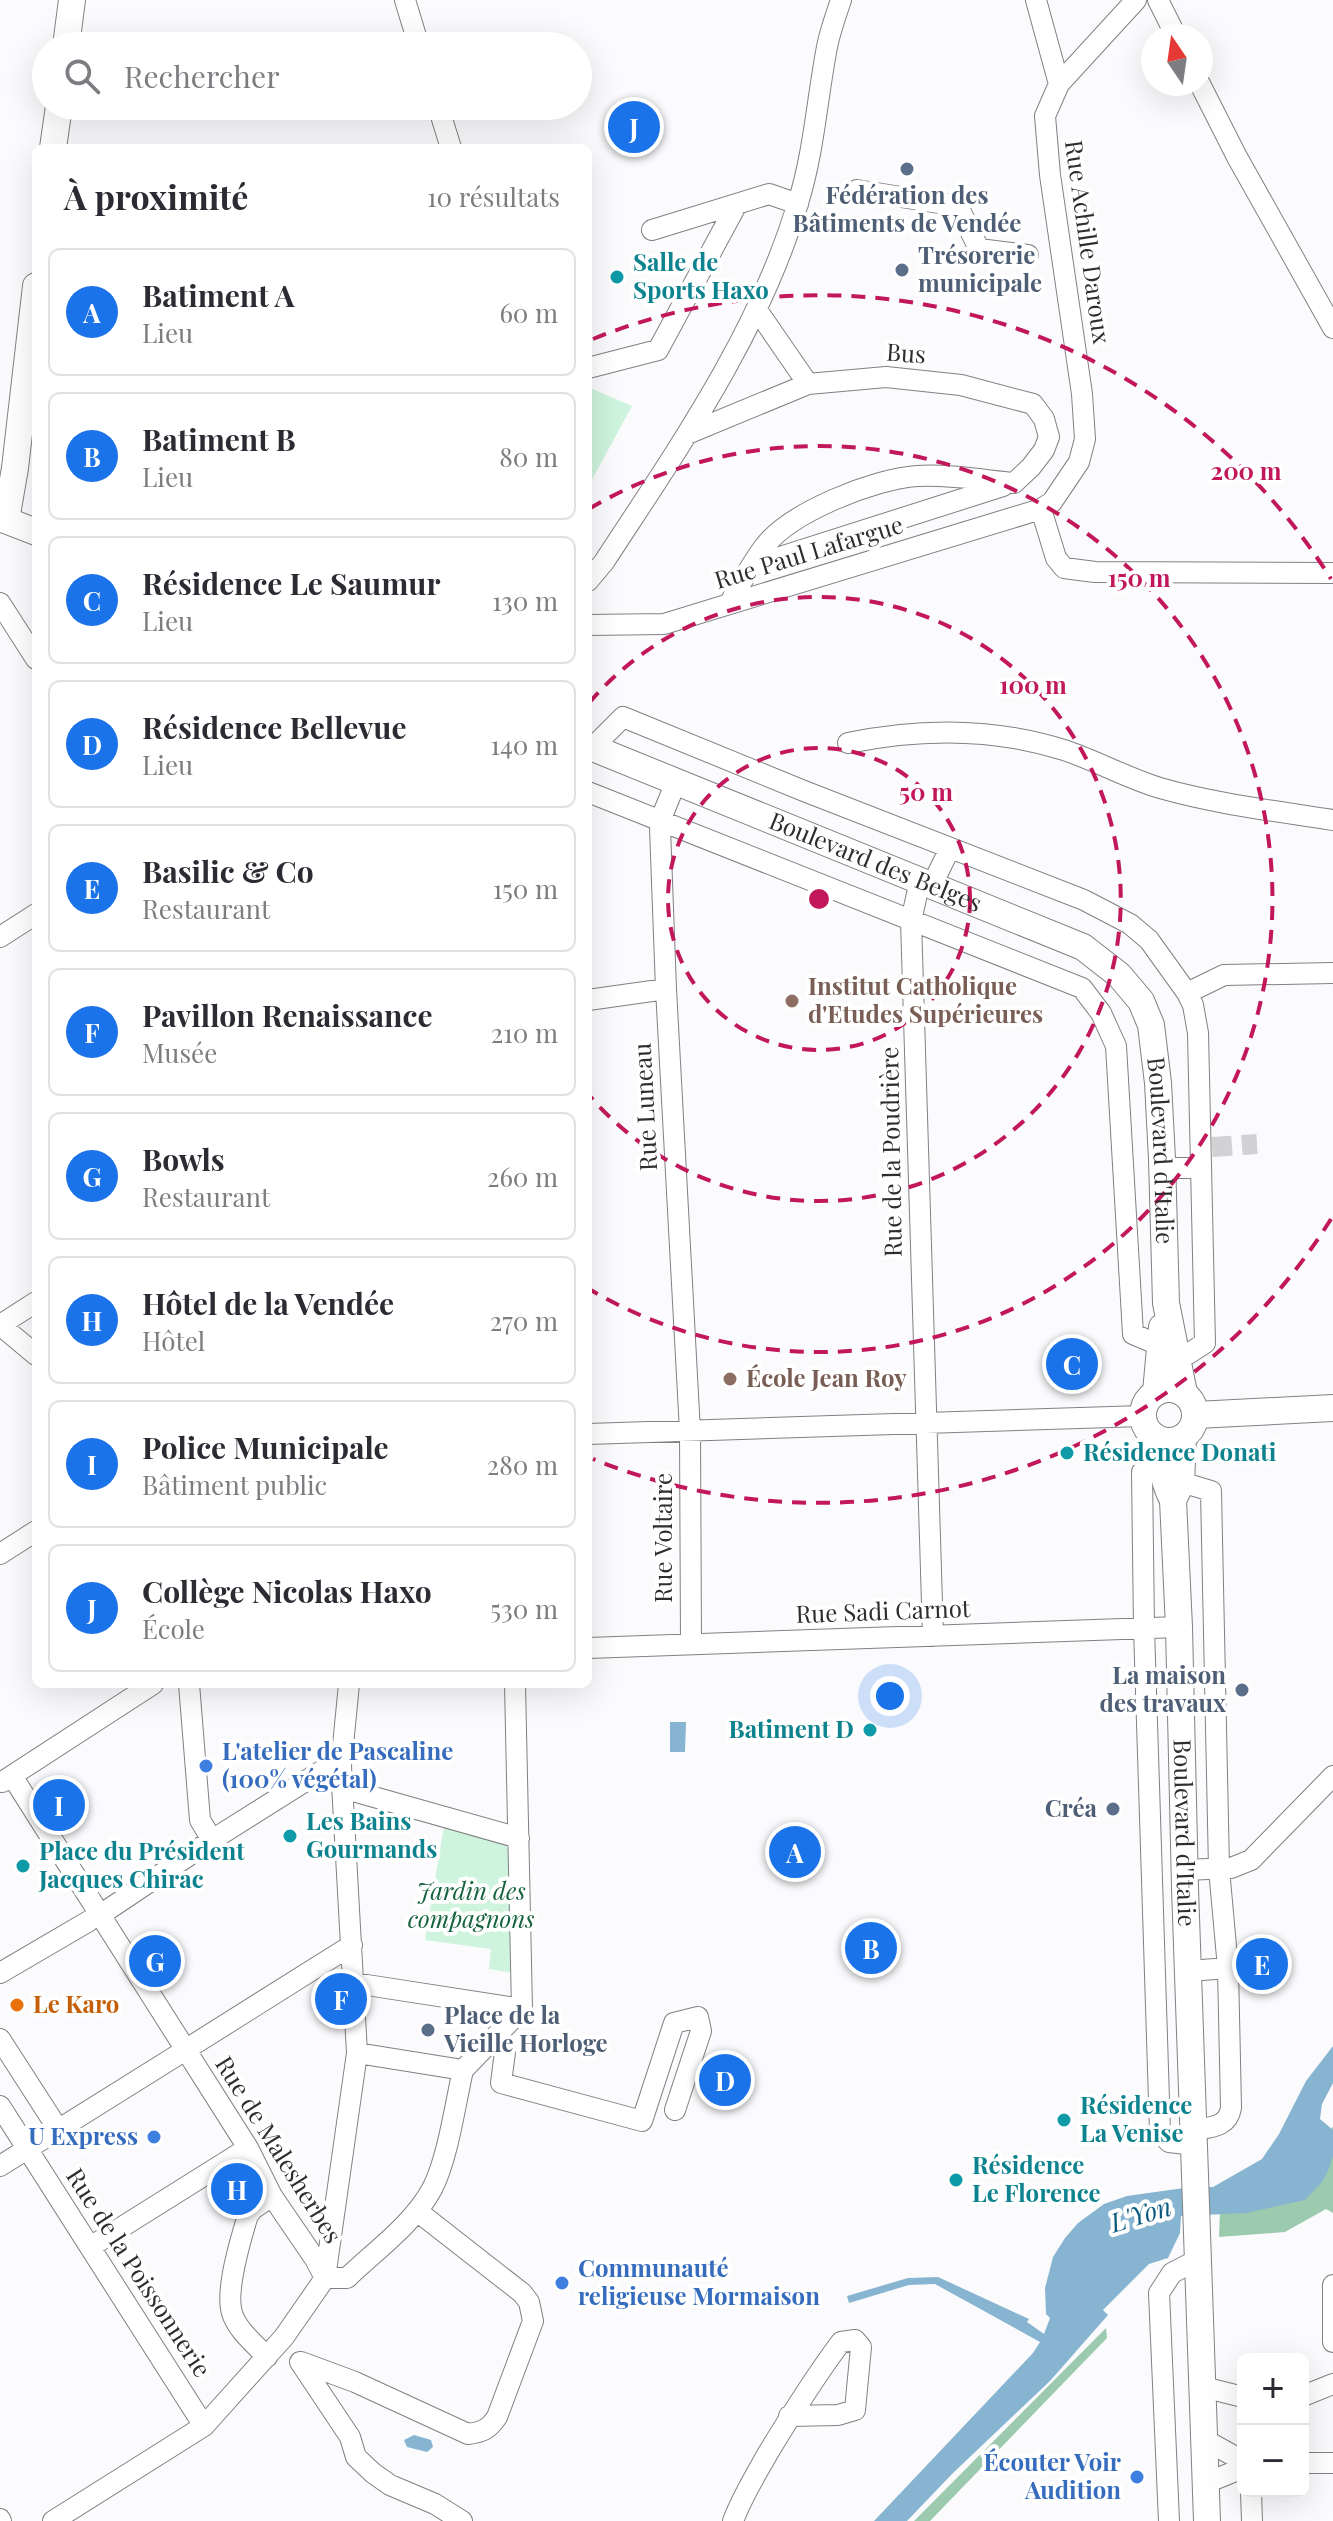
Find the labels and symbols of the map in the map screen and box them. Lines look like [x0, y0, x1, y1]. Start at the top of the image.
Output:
north arrow [1141, 24, 1213, 96]
pin: J [608, 97, 660, 157]
street label: Rue Achille Daroux [1059, 138, 1119, 346]
marker: Fédération des Bâtiments de Vendée [898, 160, 916, 178]
place label: Fédération des Bâtiments de Vendée [793, 178, 1021, 238]
place label: Trésorerie municipale [918, 238, 1042, 298]
place label: Salle de Sports Haxo [633, 245, 769, 305]
marker: Trésorerie municipale [893, 261, 911, 279]
marker: Salle de Sports Haxo [608, 268, 626, 286]
street label: Bus [885, 335, 927, 369]
text: 200 m [1211, 454, 1282, 486]
street label: Rue Paul Lafargue [710, 507, 907, 595]
text: 150 m [1108, 561, 1171, 593]
text: 100 m [999, 668, 1067, 700]
text: 50 m [899, 775, 953, 807]
street label: Boulevard des Belges [765, 803, 987, 918]
centre of rings [805, 885, 833, 913]
place label: Institut Catholique d'Etudes Supérieures [808, 969, 1043, 1029]
marker: Institut Catholique d'Etudes Supérieures [783, 992, 801, 1010]
street label: Rue Luneau [625, 1042, 663, 1172]
street label: Rue de la Poudrière [872, 1047, 908, 1258]
street label: Boulevard d'Italie [1141, 1055, 1182, 1245]
pin: C [1046, 1334, 1098, 1394]
place label: École Jean Roy [746, 1361, 907, 1393]
marker: École Jean Roy [721, 1370, 739, 1388]
place label: Résidence Donati [1083, 1435, 1277, 1467]
marker: Résidence Donati [1058, 1444, 1076, 1462]
street label: Rue Voltaire [646, 1473, 678, 1603]
street label: Rue Sadi Carnot [795, 1591, 971, 1629]
place label: La maison des travaux [1100, 1658, 1226, 1718]
your location [870, 1676, 910, 1716]
marker: La maison des travaux [1233, 1681, 1251, 1699]
place label: Batiment D [729, 1712, 854, 1744]
marker: Batiment D [861, 1721, 879, 1739]
place label: L'atelier de Pascaline (100% végétal) [222, 1734, 453, 1794]
street label: Boulevard d'Italie [1168, 1739, 1204, 1927]
marker: L'atelier de Pascaline (100% végétal) [197, 1757, 215, 1775]
pin: I [33, 1775, 85, 1835]
place label: Créa [1045, 1791, 1098, 1823]
marker: Créa [1104, 1800, 1122, 1818]
place label: Les Bains Gourmands [306, 1804, 437, 1864]
pin: A [769, 1822, 821, 1882]
marker: Les Bains Gourmands [281, 1827, 299, 1845]
place label: Place du Président Jacques Chirac [38, 1834, 245, 1894]
marker: Place du Président Jacques Chirac [14, 1857, 32, 1875]
park label: Jardin des compagnons [408, 1874, 534, 1934]
pin: B [845, 1918, 897, 1978]
pin: G [129, 1931, 181, 1991]
pin: E [1236, 1934, 1288, 1994]
pin: F [315, 1969, 367, 2029]
place label: Le Karo [33, 1987, 119, 2019]
marker: Le Karo [8, 1996, 26, 2014]
place label: Place de la Vieille Horloge [443, 1998, 608, 2058]
marker: Place de la Vieille Horloge [419, 2021, 437, 2039]
street label: Rue de Malesherbes [209, 2049, 350, 2248]
pin: D [699, 2050, 751, 2110]
place label: Résidence La Venise [1080, 2088, 1192, 2148]
marker: Résidence La Venise [1055, 2111, 1073, 2129]
place label: U Express [28, 2119, 138, 2151]
marker: U Express [145, 2128, 163, 2146]
place label: Résidence Le Florence [972, 2148, 1101, 2208]
pin: H [211, 2159, 263, 2219]
street label: Rue de la Poissonnerie [60, 2161, 219, 2382]
marker: Résidence Le Florence [947, 2171, 965, 2189]
water label: L'Yon [1105, 2188, 1176, 2240]
place label: Communauté religieuse Mormaison [578, 2251, 820, 2311]
marker: Communauté religieuse Mormaison [553, 2274, 571, 2292]
place label: Écouter Voir Audition [983, 2445, 1122, 2505]
marker: Écouter Voir Audition [1128, 2468, 1146, 2486]

